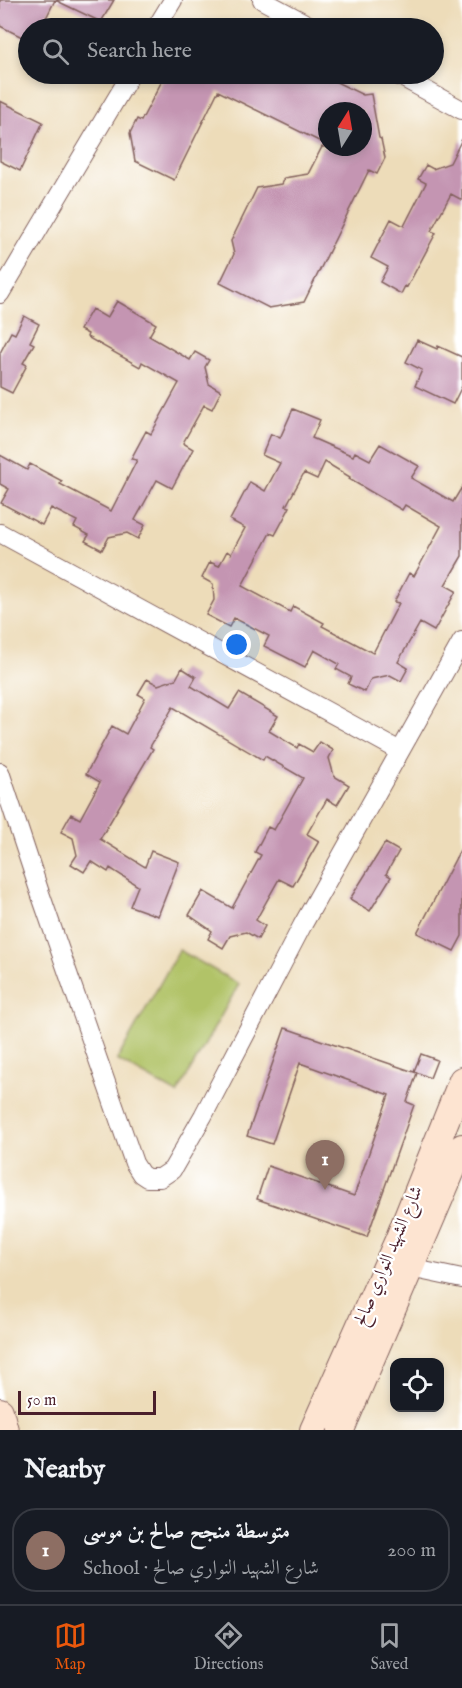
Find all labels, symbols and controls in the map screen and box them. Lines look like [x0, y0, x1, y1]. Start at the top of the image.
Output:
search box [18, 18, 444, 84]
icon: search [39, 35, 72, 68]
text: Search here [87, 37, 192, 65]
north arrow [318, 102, 372, 156]
your location [222, 630, 251, 659]
pin: 1 [306, 1140, 344, 1190]
street label: شارع الشهيد النواري صالح [349, 1183, 432, 1331]
map controls [390, 1358, 444, 1412]
button: locate [390, 1358, 444, 1412]
scale bar [18, 1388, 156, 1416]
text: 50 m [27, 1391, 56, 1411]
text: Nearby [24, 1453, 105, 1486]
text: متوسطة منجح صالح بن موسى [83, 1518, 290, 1546]
text: 1 [42, 1538, 49, 1563]
text: 200 m [387, 1538, 436, 1563]
text: School · شارع الشهيد النواري صالح [83, 1556, 319, 1581]
tab: Map [54, 1619, 87, 1675]
tab: Directions [194, 1619, 263, 1675]
tab: Saved [371, 1619, 408, 1675]

